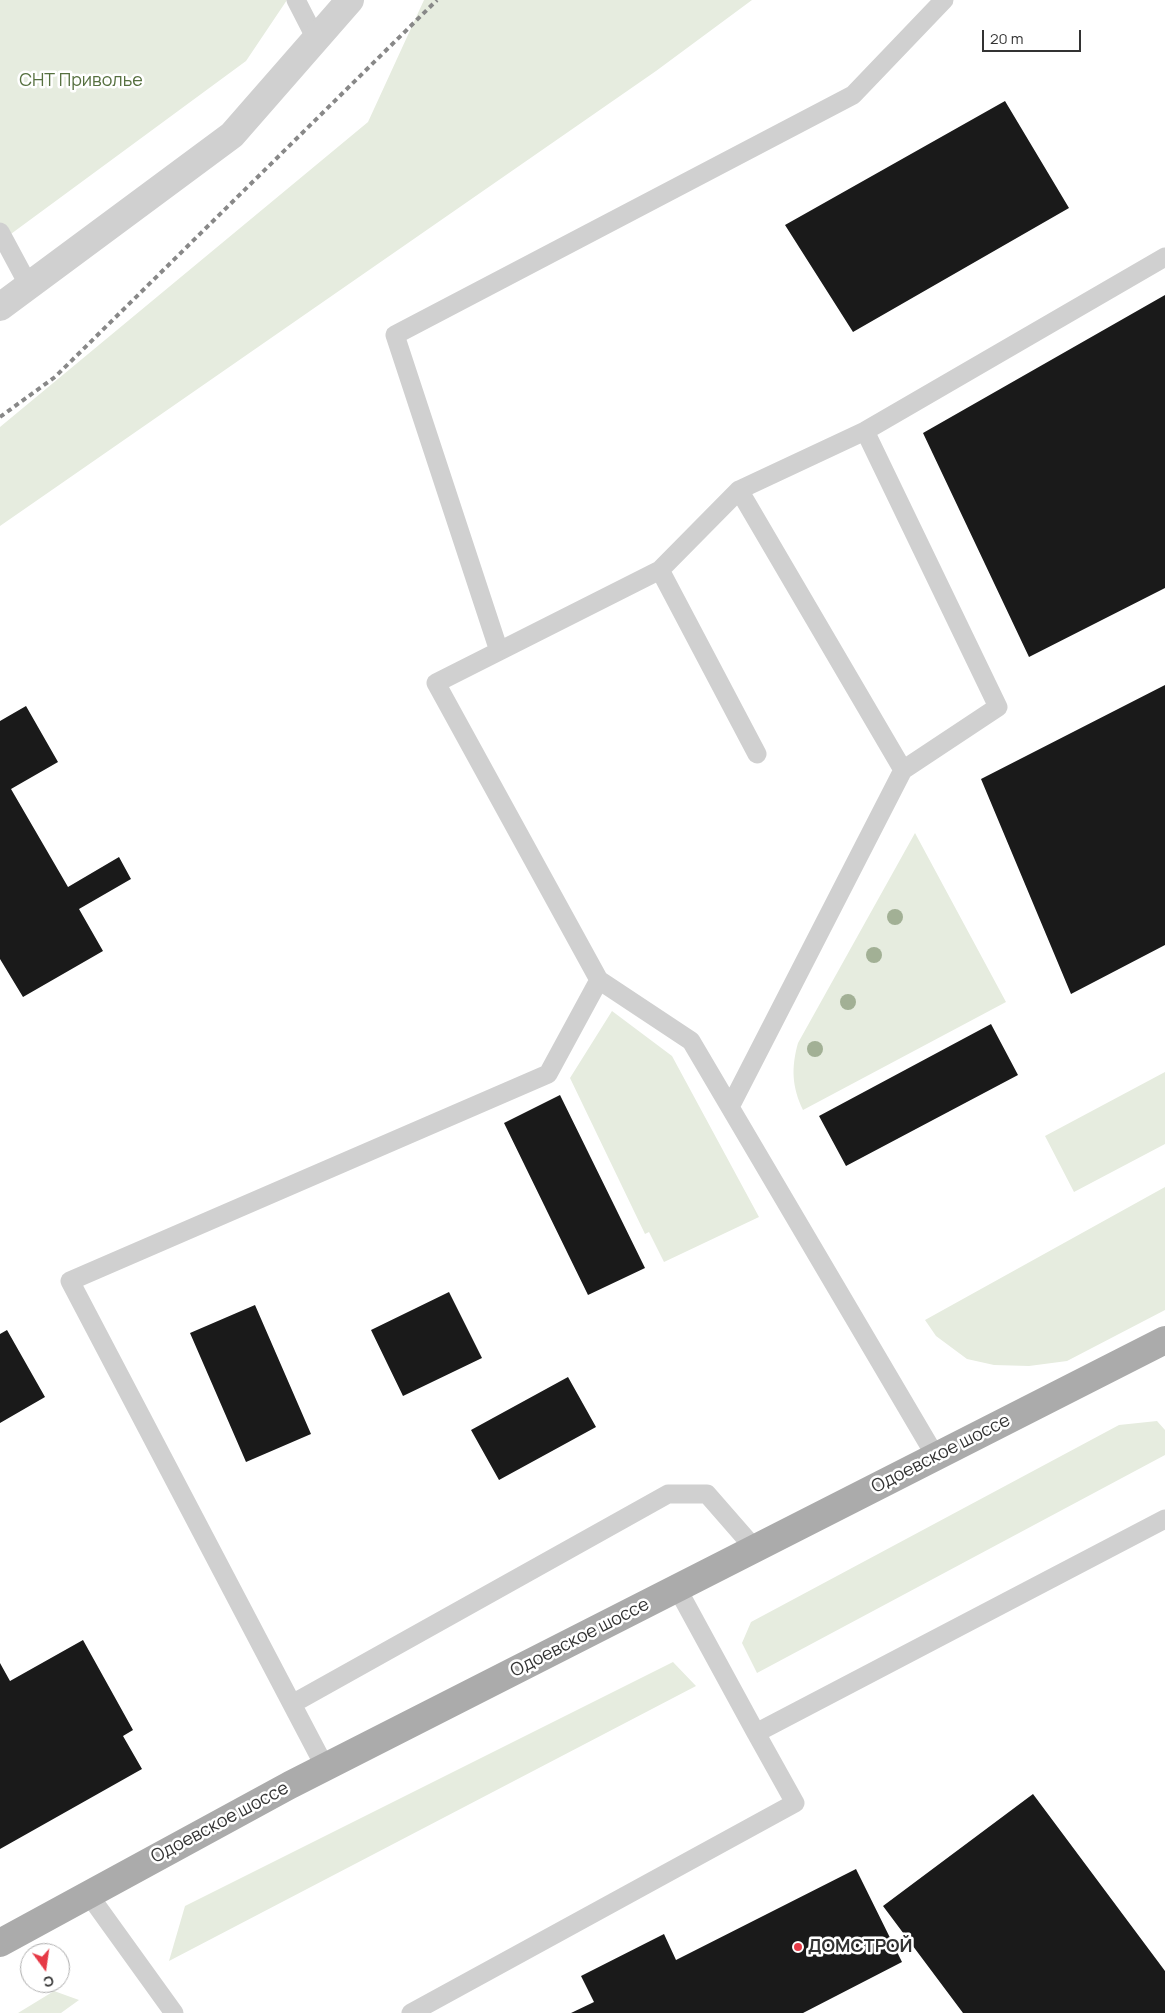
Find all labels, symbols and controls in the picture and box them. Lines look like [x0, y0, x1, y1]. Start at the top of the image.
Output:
scale bar [985, 20, 1084, 52]
text: 20 m [990, 28, 1023, 49]
park label: СНТ Приволье [19, 70, 143, 92]
street label: Одоевское шоссе [868, 1410, 1014, 1498]
street label: Одоевское шоссе [507, 1594, 653, 1682]
street label: Одоевское шоссе [148, 1778, 292, 1868]
place label: ДОМСТРОЙ [808, 1936, 913, 1958]
marker: ДОМСТРОЙ [792, 1941, 804, 1953]
north arrow [20, 1943, 70, 1993]
text: С [41, 1972, 56, 1993]

